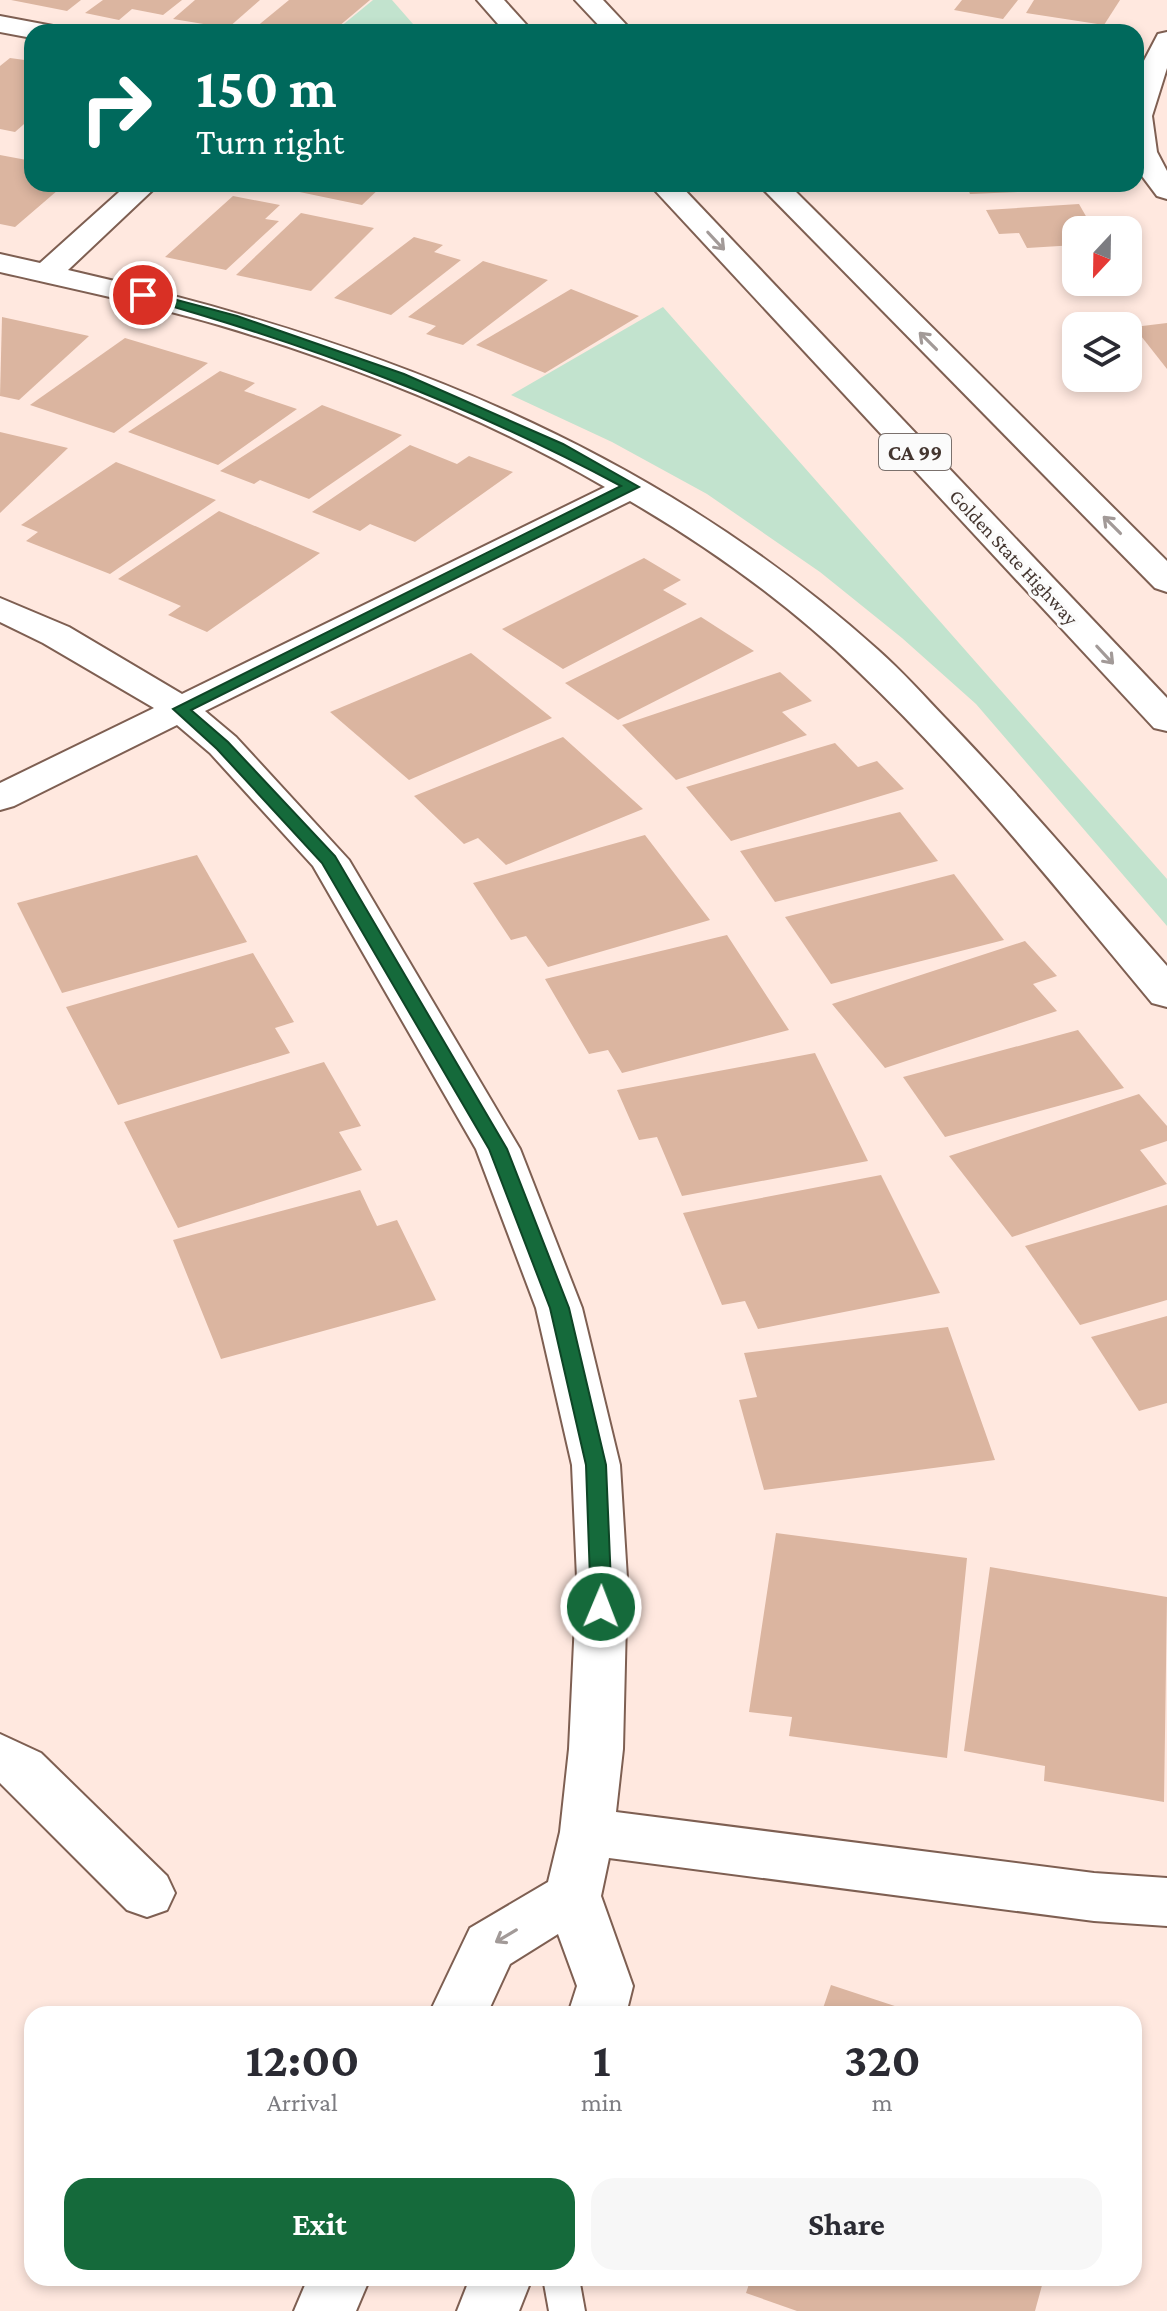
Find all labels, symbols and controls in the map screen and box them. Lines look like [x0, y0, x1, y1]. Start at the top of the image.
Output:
icon: right [64, 56, 168, 160]
text: 150 m [196, 57, 337, 119]
text: Turn right [196, 122, 344, 162]
north arrow [1062, 216, 1142, 296]
map controls [1062, 216, 1142, 392]
one-way arrow [707, 231, 726, 251]
pin [109, 261, 177, 329]
icon: arrive [121, 273, 165, 317]
button: layers [1062, 312, 1142, 392]
one-way arrow [919, 331, 938, 351]
road number: CA 99 [879, 434, 951, 470]
street label: Golden State Highway [945, 485, 1083, 631]
one-way arrow [1102, 516, 1122, 535]
one-way arrow [1096, 644, 1114, 664]
position arrow [559, 1565, 643, 1649]
one-way arrow [495, 1928, 518, 1944]
text: 12:00 [245, 2033, 360, 2086]
text: 1 [593, 2033, 611, 2086]
text: 320 [844, 2033, 921, 2086]
text: Arrival [267, 2088, 338, 2117]
text: min [581, 2088, 623, 2117]
text: m [872, 2088, 893, 2117]
button: Exit [64, 2178, 575, 2270]
button: Share [591, 2178, 1102, 2270]

